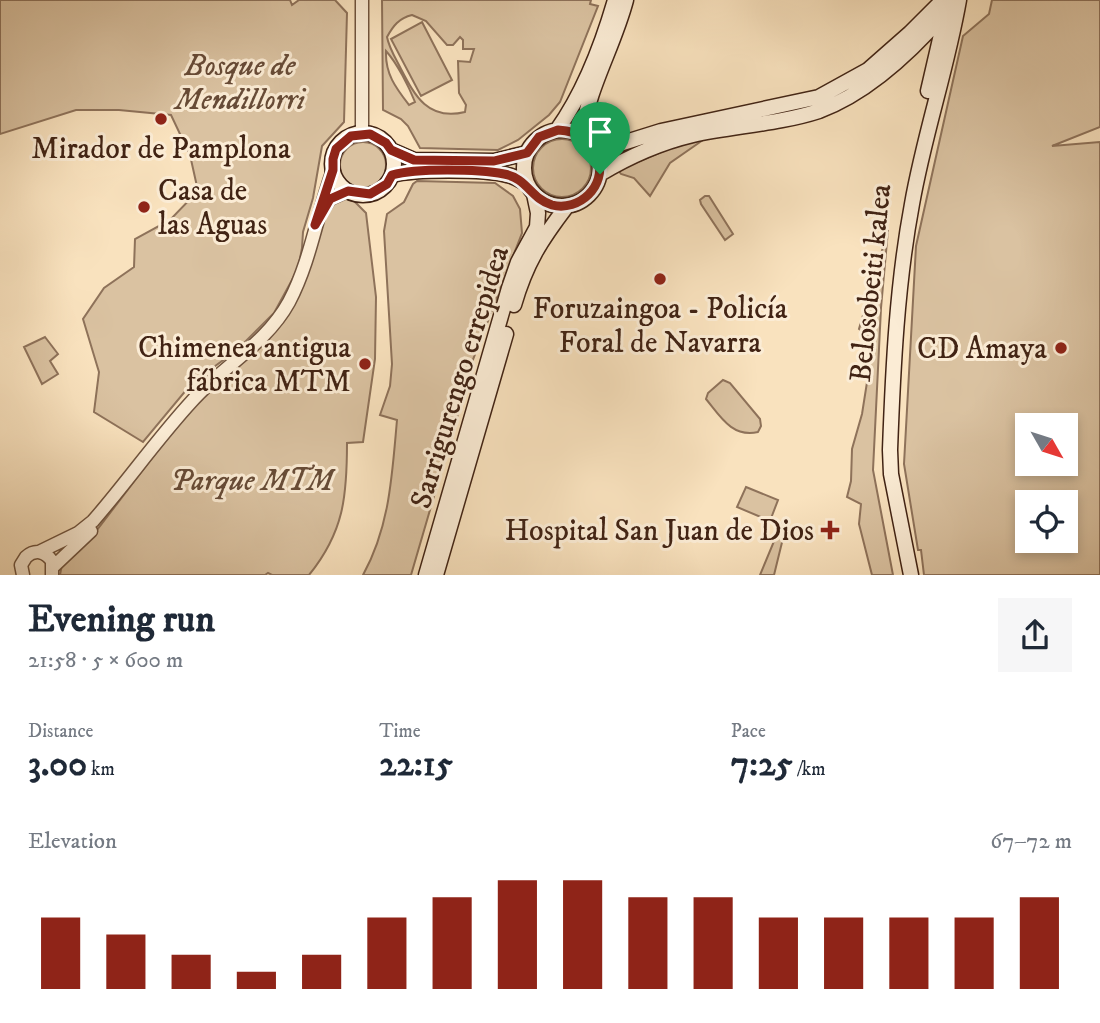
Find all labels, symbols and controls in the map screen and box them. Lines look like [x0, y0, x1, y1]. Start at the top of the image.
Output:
park label: Bosque de Mendillorri [173, 48, 307, 119]
pin [570, 102, 630, 174]
marker: Mirador de Pamplona [153, 111, 169, 127]
icon: arrive [581, 113, 619, 151]
place label: Mirador de Pamplona [31, 131, 291, 168]
place label: Casa de las Aguas [158, 173, 267, 244]
street label: Belosobeiti kalea [843, 182, 900, 384]
marker: Casa de las Aguas [136, 199, 152, 215]
street label: Sarrigurengo errepidea [403, 241, 518, 513]
marker: Foruzaingoa - Policía Foral de Navarra [652, 271, 668, 287]
place label: Foruzaingoa - Policía Foral de Navarra [532, 291, 788, 362]
place label: Chimenea antigua fábrica MTM [138, 330, 351, 401]
place label: CD Amaya [917, 331, 1047, 368]
marker: CD Amaya [1053, 340, 1069, 356]
marker: Chimenea antigua fábrica MTM [357, 356, 373, 372]
north arrow [1015, 413, 1078, 476]
map controls [1015, 413, 1078, 553]
park label: Parque MTM [171, 463, 336, 500]
button: locate [1015, 490, 1078, 553]
place label: Hospital San Juan de Dios [504, 513, 814, 550]
marker: Hospital San Juan de Dios [820, 520, 840, 540]
text: Evening run [28, 596, 215, 644]
button: share [998, 598, 1072, 672]
text: 21:58 · 5 × 600 m [28, 646, 183, 675]
text: Distance [28, 720, 93, 743]
text: Time [379, 720, 421, 743]
text: Pace [731, 720, 766, 743]
text: 3.00 [28, 743, 87, 787]
text: 22:15 [379, 743, 453, 787]
text: 7:25 [731, 743, 793, 787]
text: km [87, 758, 115, 781]
text: /km [793, 758, 826, 781]
text: Elevation [28, 827, 117, 856]
text: 67–72 m [990, 827, 1072, 856]

